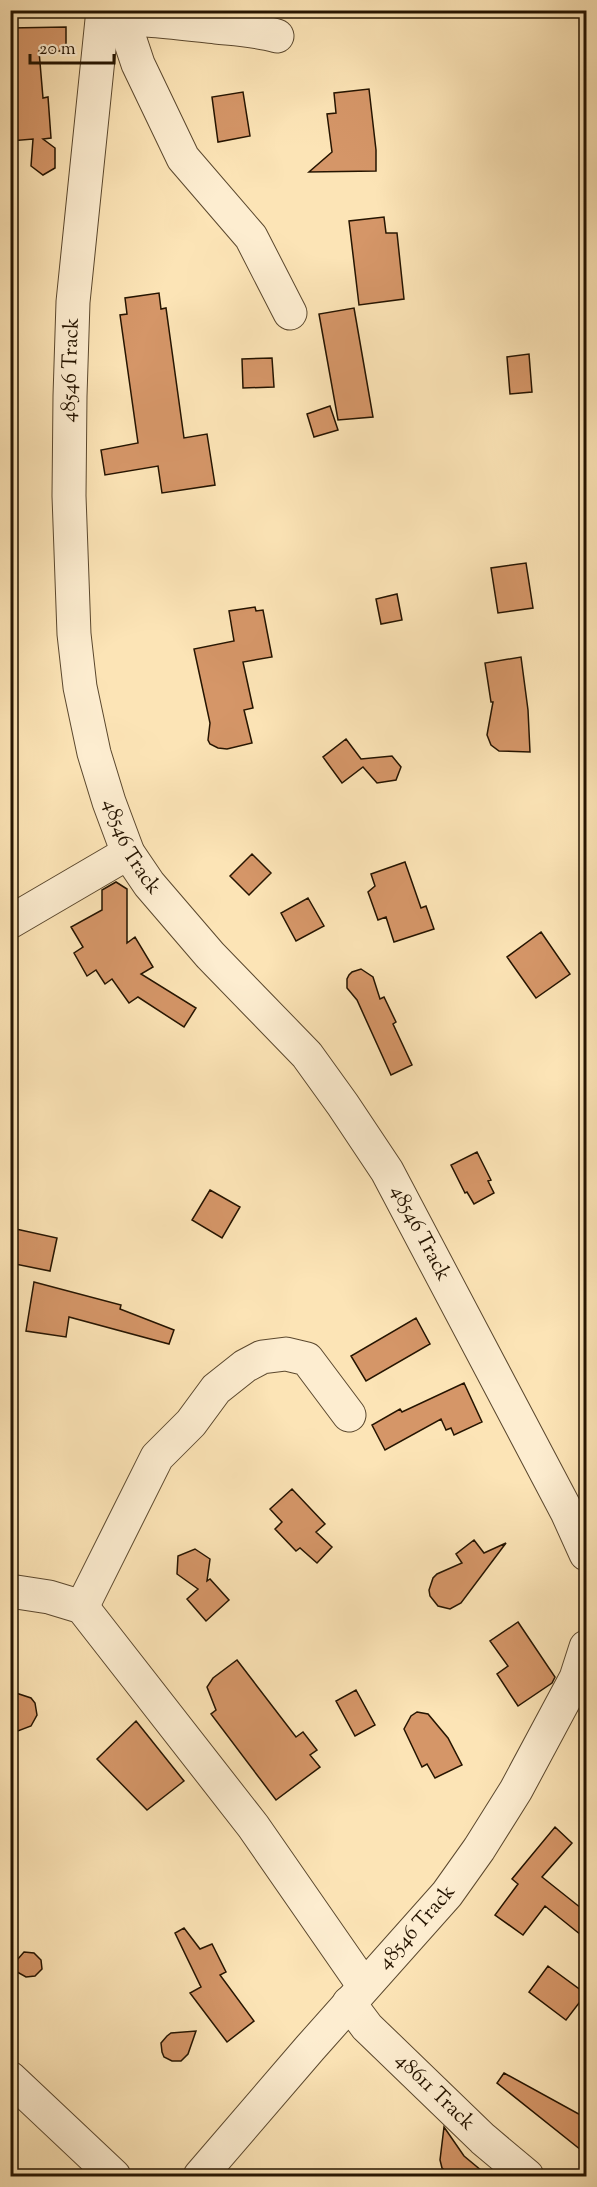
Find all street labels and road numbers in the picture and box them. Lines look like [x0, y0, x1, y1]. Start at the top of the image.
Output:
street label: 48546 Track [54, 317, 88, 423]
street label: 48546 Track [94, 795, 168, 902]
street label: 48546 Track [382, 1180, 458, 1287]
street label: 48546 Track [371, 1879, 464, 1977]
street label: 48611 Track [388, 2046, 482, 2139]

